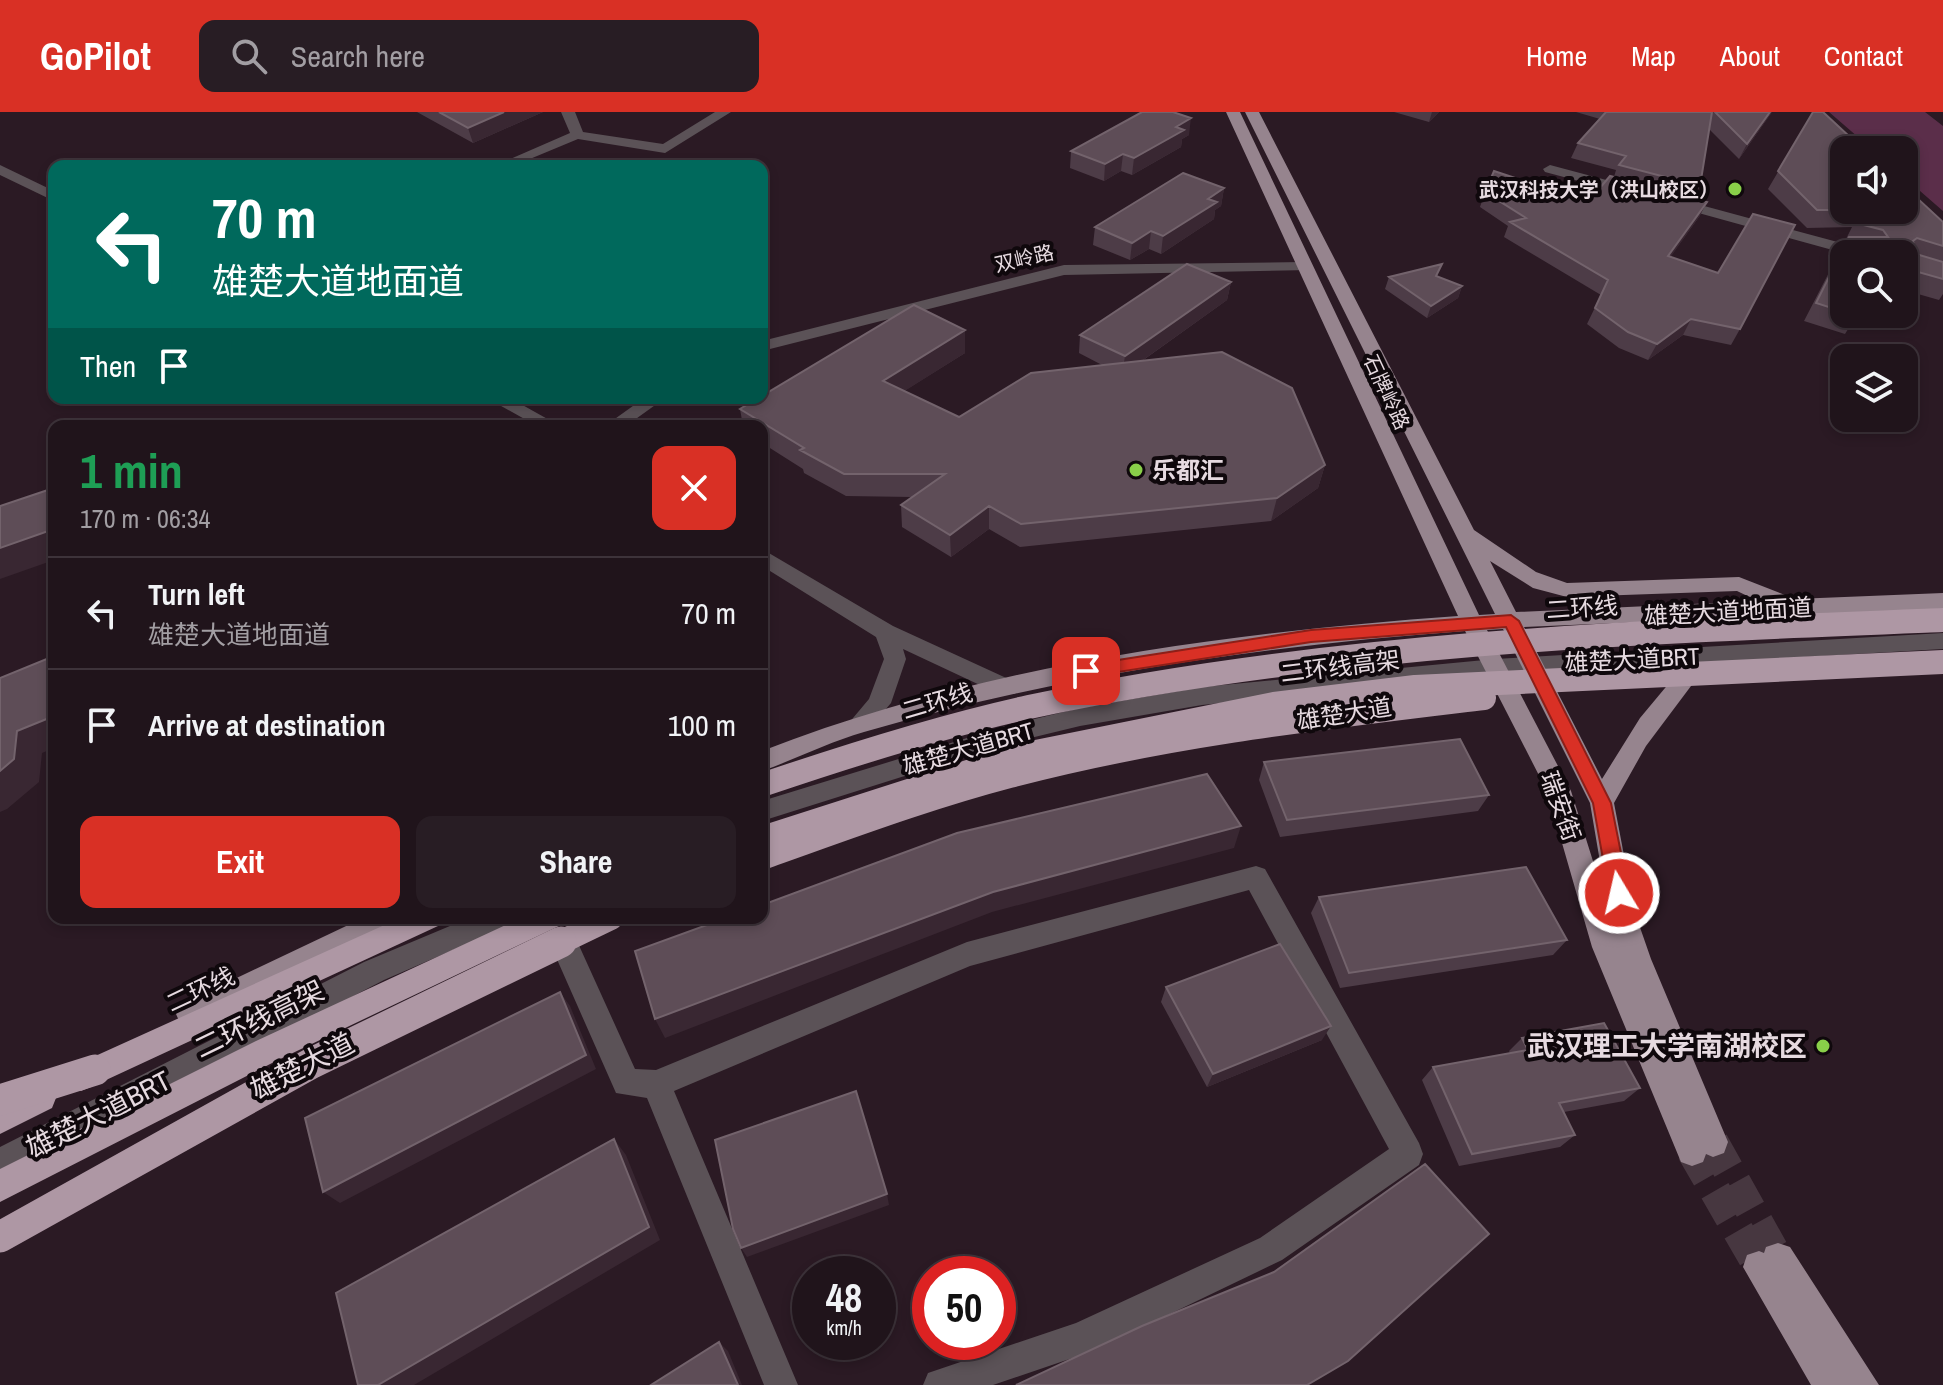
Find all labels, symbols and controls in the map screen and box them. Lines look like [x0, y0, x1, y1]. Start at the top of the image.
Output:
search box [199, 20, 759, 92]
text: GoPilot [40, 31, 151, 82]
icon: search [227, 34, 271, 78]
text: Search here [291, 36, 425, 76]
text: Home [1526, 37, 1587, 75]
text: Map [1631, 37, 1676, 75]
text: About [1720, 37, 1780, 75]
text: Contact [1824, 37, 1903, 75]
map controls [1830, 136, 1918, 432]
button: sound [1830, 136, 1918, 224]
place label: 武汉科技大学（洪山校区） [1479, 176, 1719, 203]
text: 70 m [212, 180, 317, 255]
marker: 武汉科技大学（洪山校区） [1726, 180, 1744, 198]
icon: left [80, 192, 184, 296]
street label: 双岭路 [992, 238, 1056, 278]
button: search [1830, 240, 1918, 328]
text: 雄楚大道地面道 [212, 257, 464, 305]
icon: arrive [152, 344, 196, 388]
button: layers [1830, 344, 1918, 432]
text: Then [80, 346, 136, 386]
street label: 石牌岭路 [1358, 350, 1416, 434]
text: 1 min [80, 438, 183, 503]
button: close [652, 446, 736, 530]
place label: 乐都汇 [1152, 454, 1224, 486]
marker: 乐都汇 [1127, 461, 1145, 479]
text: 170 m · 06:34 [80, 501, 210, 536]
text: Turn left [148, 574, 245, 614]
street label: 二环线 [1545, 589, 1619, 625]
icon: left [80, 591, 124, 635]
street label: 雄楚大道地面道 [1643, 591, 1813, 631]
text: 70 m [681, 593, 736, 633]
text: 雄楚大道地面道 [148, 617, 330, 652]
pin [1052, 637, 1120, 705]
street label: 雄楚大道BRT [1564, 639, 1700, 679]
street label: 二环线高架 [1278, 643, 1402, 689]
icon: arrive [1064, 649, 1108, 693]
street label: 二环线 [898, 676, 976, 726]
street label: 雄楚大道 [1294, 690, 1394, 736]
icon: arrive [80, 703, 124, 747]
text: Arrive at destination [148, 705, 386, 745]
text: 100 m [668, 705, 736, 745]
street label: 雄楚大道BRT [899, 714, 1037, 782]
street label: 瑞安街 [1534, 767, 1588, 845]
button: Exit [80, 816, 400, 908]
button: Share [416, 816, 736, 908]
position arrow [1577, 851, 1661, 935]
street label: 二环线 [161, 959, 239, 1019]
street label: 二环线高架 [188, 971, 330, 1067]
street label: 雄楚大道 [243, 1024, 361, 1108]
place label: 武汉理工大学南湖校区 [1527, 1027, 1807, 1065]
marker: 武汉理工大学南湖校区 [1814, 1037, 1832, 1055]
street label: 雄楚大道BRT [19, 1061, 177, 1167]
speed limit sign: 50 [912, 1256, 1016, 1360]
text: 48 [826, 1271, 862, 1324]
text: km/h [826, 1314, 862, 1341]

